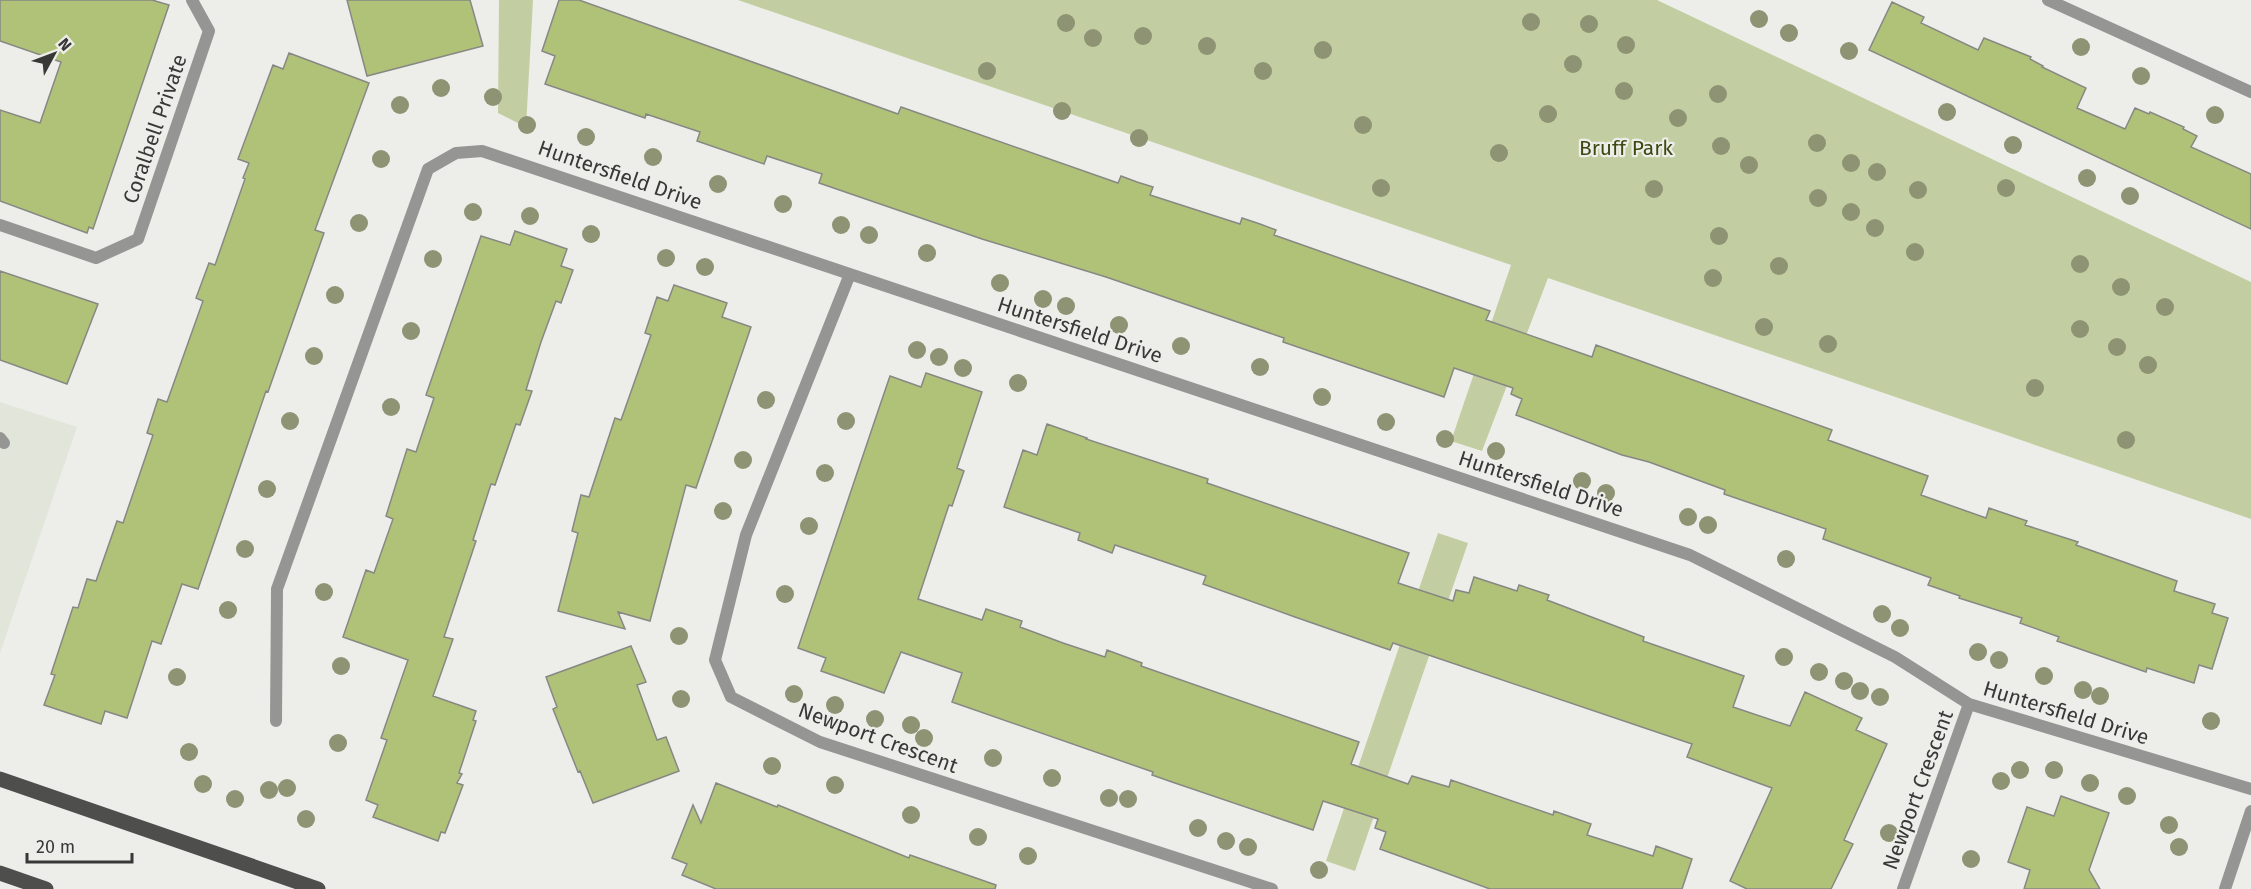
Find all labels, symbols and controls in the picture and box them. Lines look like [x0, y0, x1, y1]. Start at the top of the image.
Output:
north arrow [24, 24, 84, 84]
text: N [54, 34, 76, 55]
street label: Coralbell Private [117, 51, 193, 207]
street label: Huntersfield Drive [534, 135, 706, 215]
park label: Bruff Park [1579, 135, 1673, 161]
street label: Huntersfield Drive [994, 291, 1166, 369]
street label: Huntersfield Drive [1455, 445, 1627, 523]
street label: Huntersfield Drive [1980, 675, 2152, 751]
street label: Newport Crescent [795, 697, 962, 779]
street label: Newport Crescent [1877, 706, 1959, 873]
scale bar [27, 826, 132, 864]
text: 20 m [36, 836, 75, 858]

